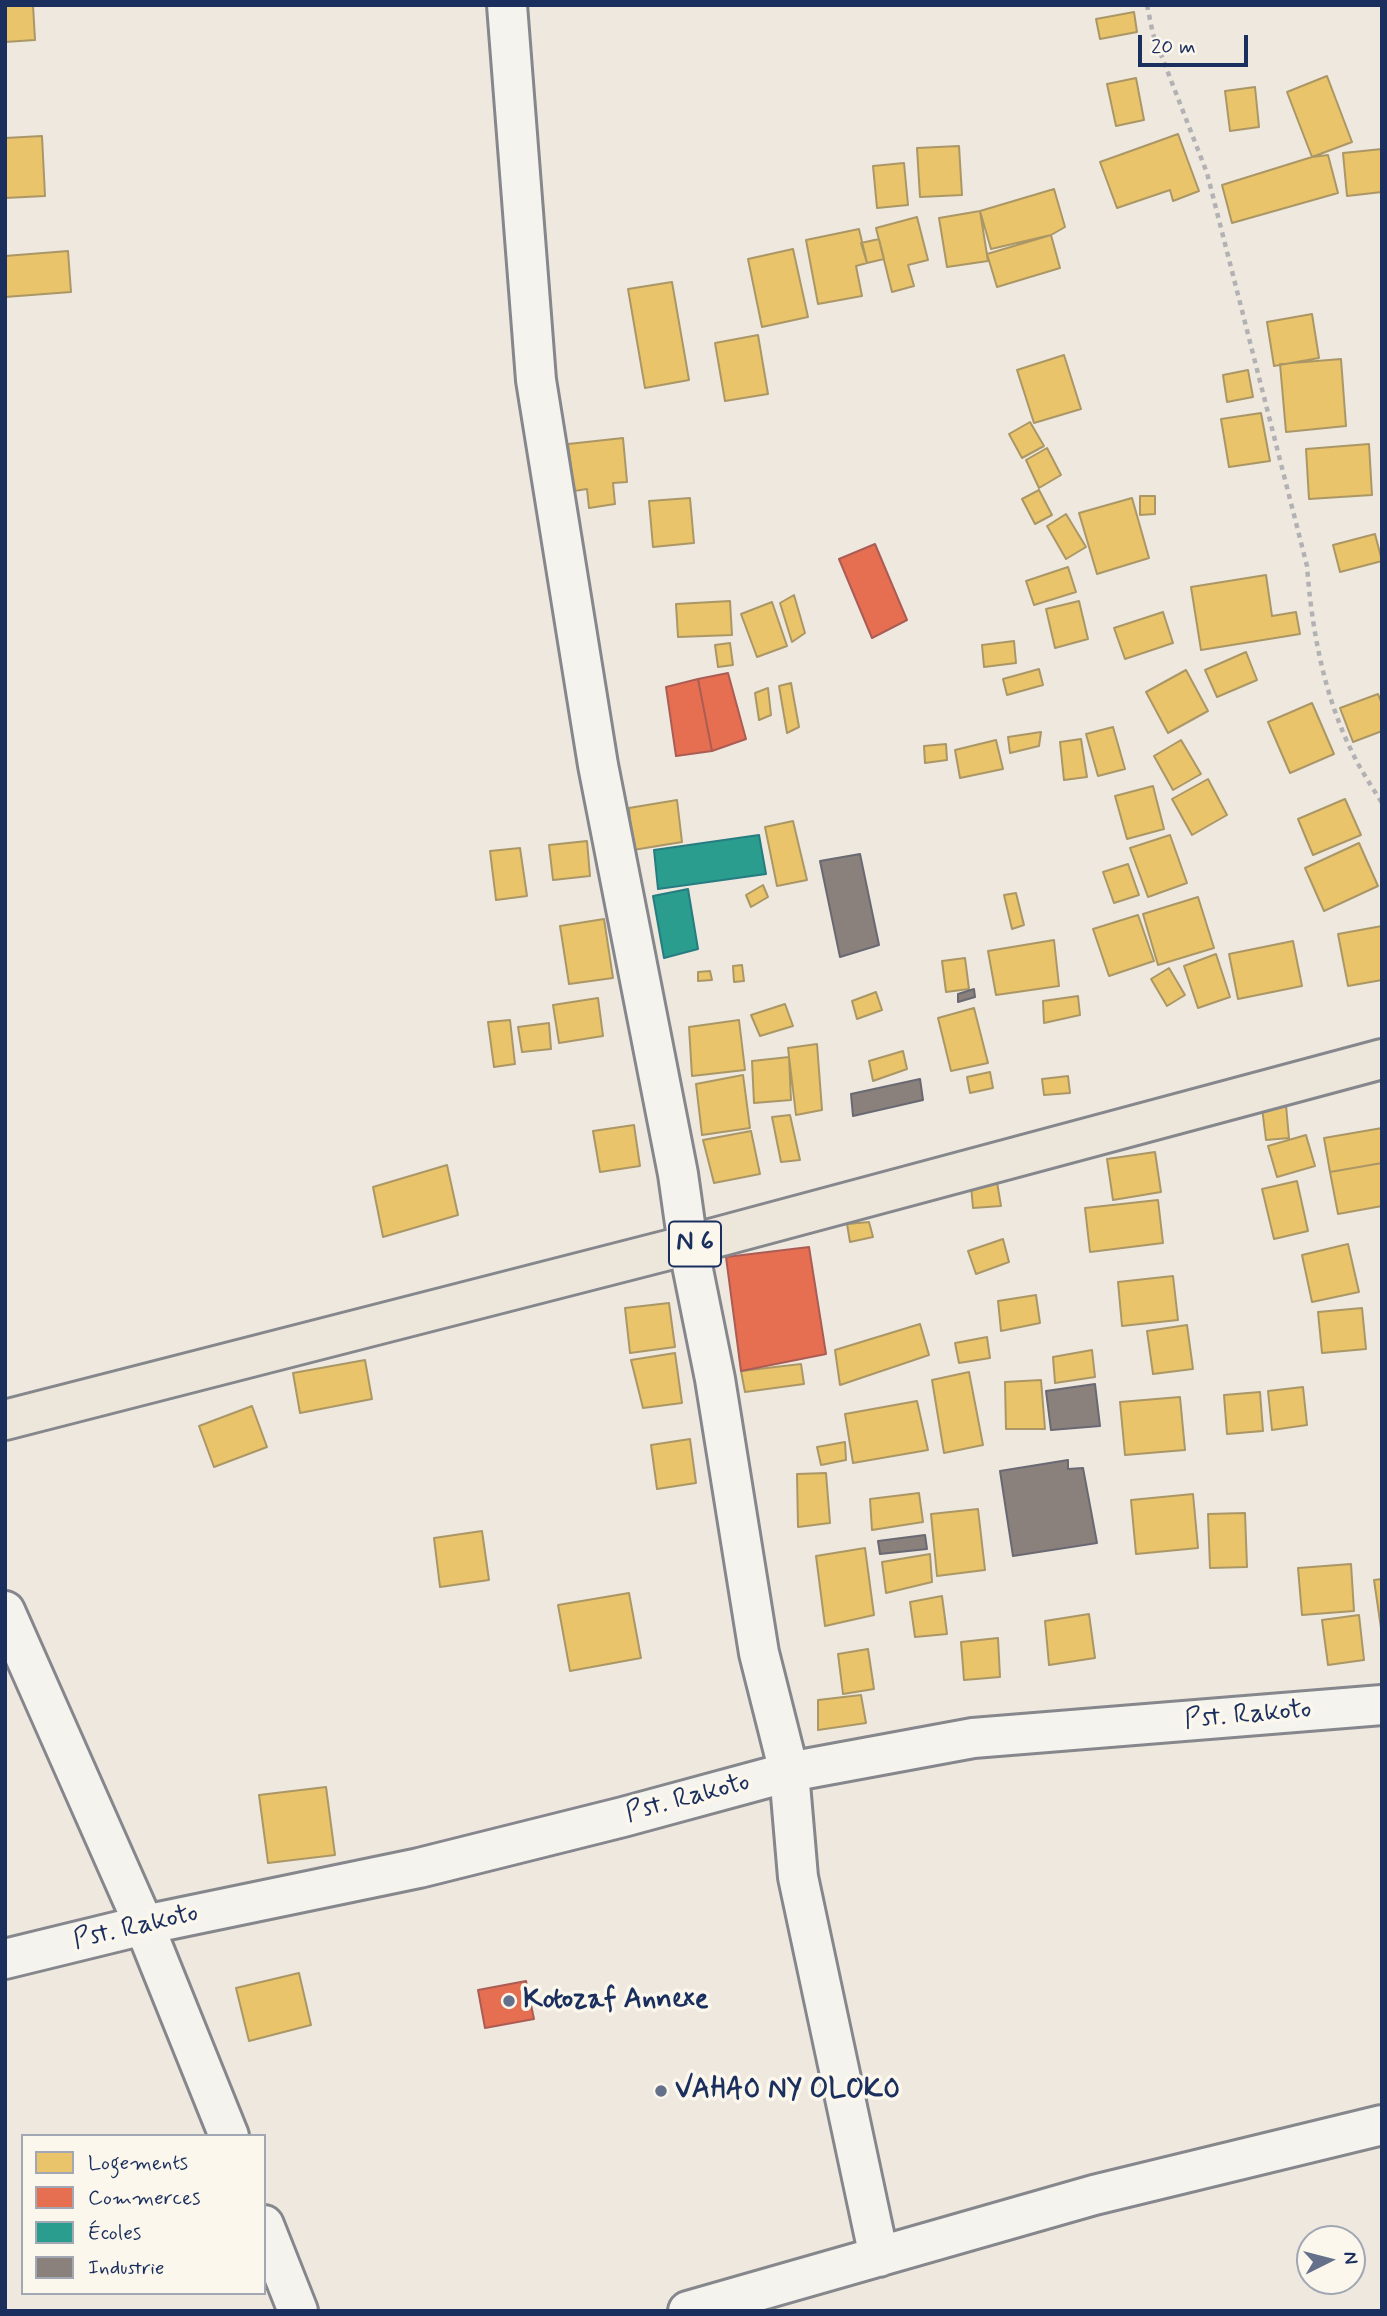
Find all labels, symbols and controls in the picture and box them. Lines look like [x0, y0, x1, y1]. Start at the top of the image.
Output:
scale bar [1142, 21, 1252, 65]
text: 20 m [1151, 33, 1196, 61]
road number: N 6 [669, 1222, 721, 1266]
street label: Pst. Rakoto [1183, 1694, 1313, 1738]
street label: Pst. Rakoto [622, 1766, 754, 1832]
street label: Pst. Rakoto [70, 1897, 202, 1959]
place label: Kotozaf Annexe [523, 1984, 708, 2018]
marker: Kotozaf Annexe [501, 1993, 517, 2009]
place label: VAHAO NY OLOKO [675, 2074, 900, 2108]
marker: VAHAO NY OLOKO [653, 2083, 669, 2099]
legend [21, 2134, 266, 2295]
text: Logements [88, 2149, 188, 2177]
text: Commerces [88, 2184, 200, 2212]
text: Écoles [88, 2219, 141, 2247]
north arrow [1296, 2225, 1366, 2295]
text: N [1337, 2250, 1363, 2266]
text: Industrie [88, 2254, 164, 2282]

